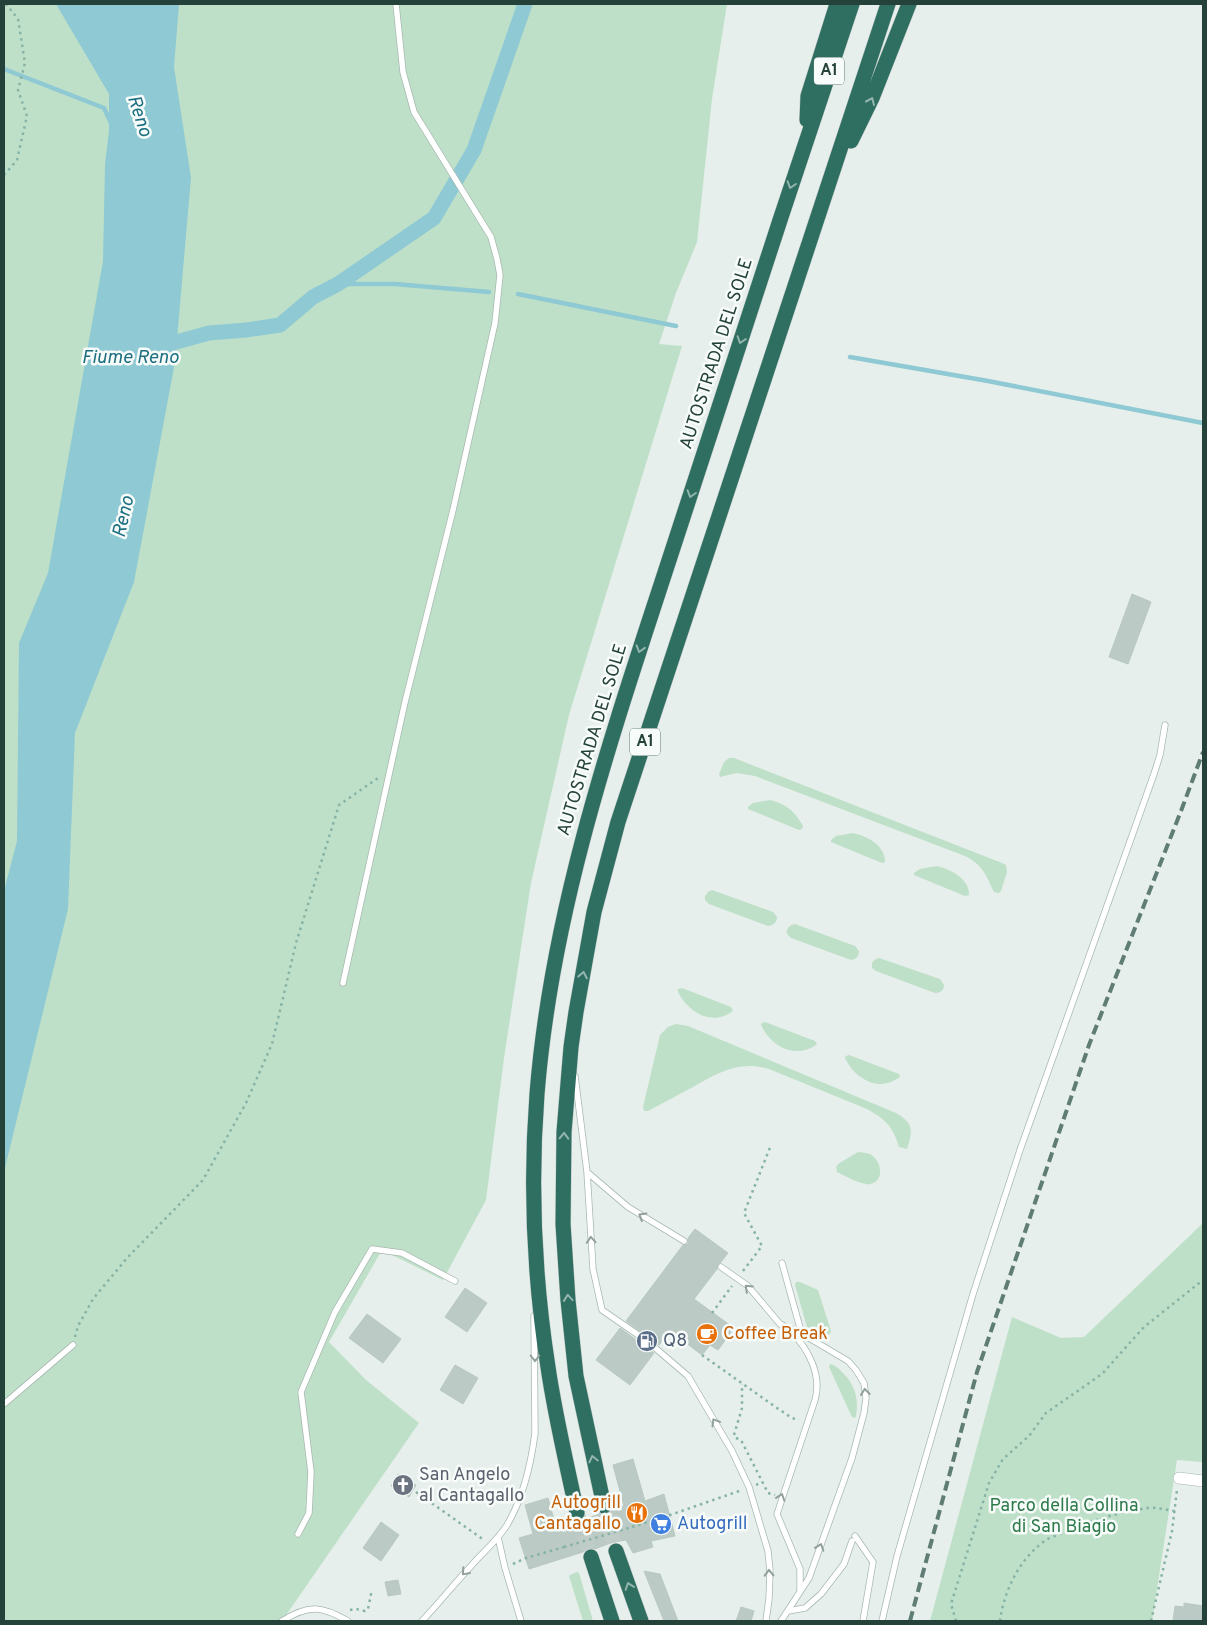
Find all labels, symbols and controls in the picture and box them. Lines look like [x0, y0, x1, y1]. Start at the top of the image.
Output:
road number: A1 [814, 58, 844, 84]
water label: Reno [121, 92, 157, 141]
one-way arrow [864, 97, 875, 106]
one-way arrow [787, 180, 797, 189]
street label: AUTOSTRADA DEL SOLE [675, 256, 759, 452]
one-way arrow [737, 335, 747, 343]
water label: Fiume Reno [81, 346, 179, 370]
one-way arrow [686, 489, 696, 498]
water label: Reno [108, 493, 141, 540]
street label: AUTOSTRADA DEL SOLE [553, 641, 633, 839]
one-way arrow [636, 644, 646, 652]
road number: A1 [630, 729, 660, 756]
one-way arrow [577, 970, 587, 979]
one-way arrow [559, 1132, 569, 1140]
one-way arrow [639, 1213, 648, 1223]
one-way arrow [586, 1236, 597, 1244]
one-way arrow [745, 1285, 754, 1294]
one-way arrow [562, 1294, 573, 1302]
cafe icon: Coffee Break [695, 1322, 719, 1346]
place label: Coffee Break [723, 1323, 828, 1346]
fuel station icon: Q8 [635, 1329, 659, 1353]
place label: Q8 [663, 1330, 687, 1353]
one-way arrow [530, 1354, 540, 1362]
one-way arrow [860, 1388, 871, 1396]
one-way arrow [711, 1418, 721, 1427]
one-way arrow [588, 1454, 599, 1463]
place label: San Angelo al Cantagallo [419, 1464, 524, 1508]
church icon: San Angelo al Cantagallo [391, 1473, 415, 1497]
place label: Autogrill Cantagallo [534, 1492, 621, 1536]
one-way arrow [775, 1493, 785, 1502]
park label: Parco della Collina di San Biagio [989, 1495, 1139, 1539]
restaurant icon: Autogrill Cantagallo [625, 1501, 649, 1525]
supermarket icon: Autogrill [649, 1512, 673, 1536]
place label: Autogrill [677, 1513, 747, 1536]
one-way arrow [814, 1544, 824, 1552]
one-way arrow [461, 1567, 470, 1576]
one-way arrow [764, 1568, 775, 1576]
one-way arrow [625, 1583, 635, 1591]

